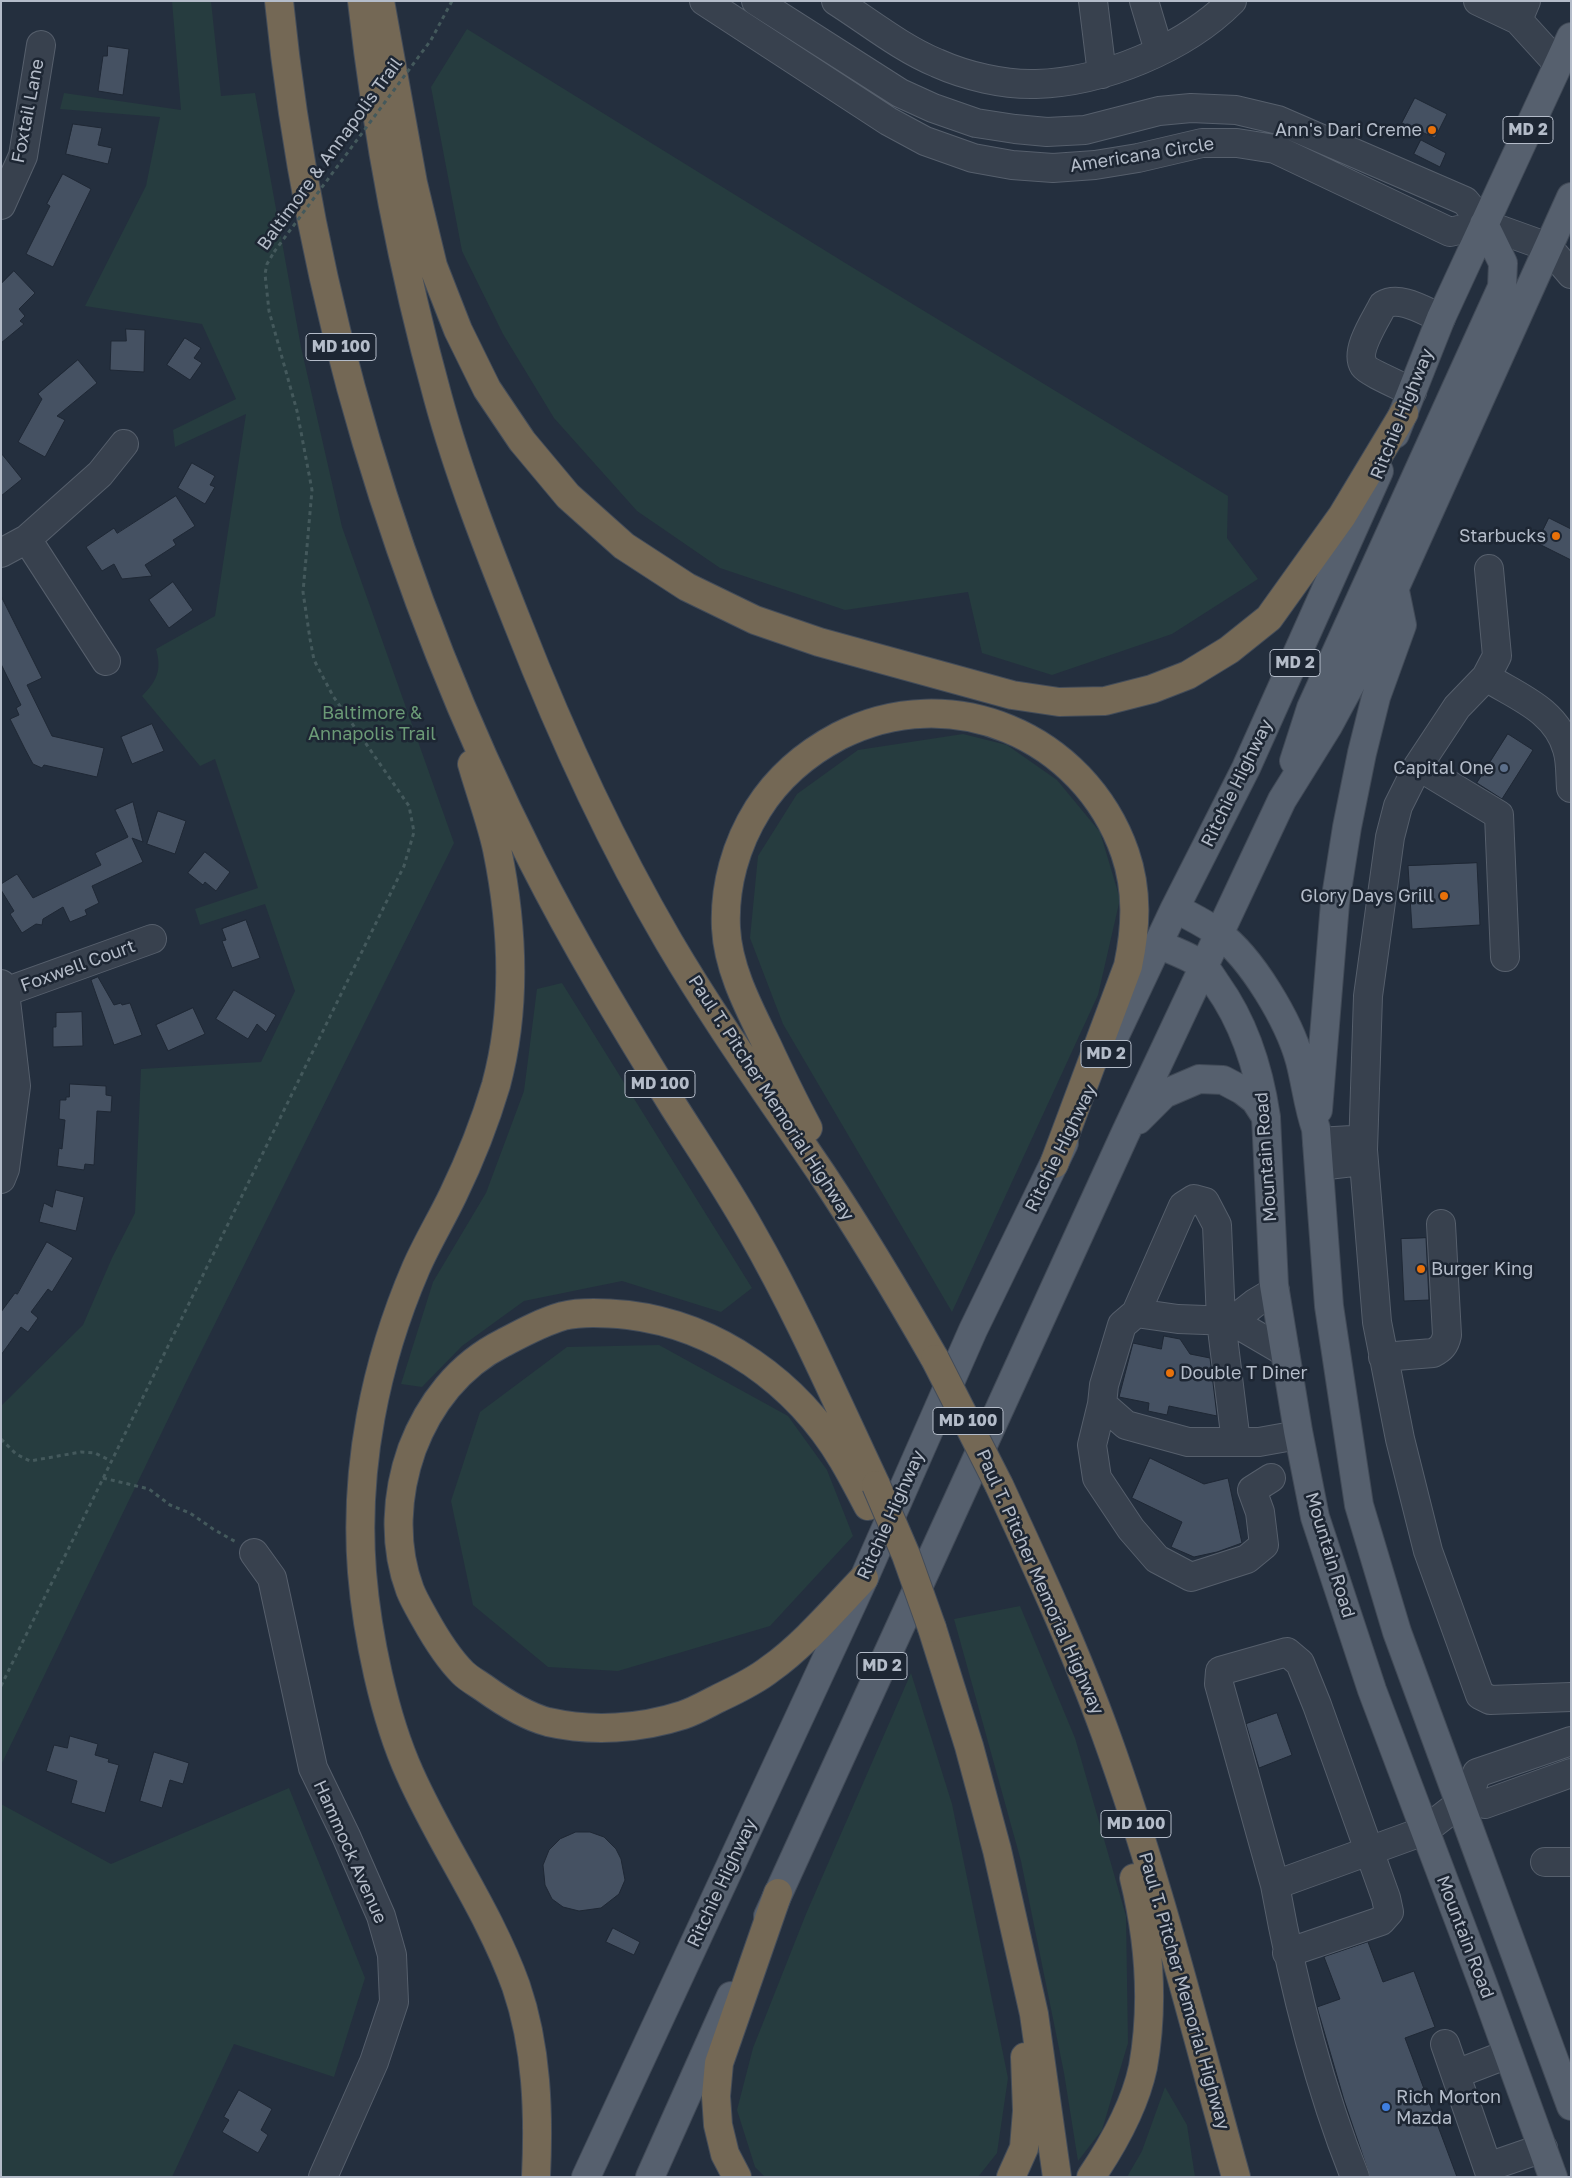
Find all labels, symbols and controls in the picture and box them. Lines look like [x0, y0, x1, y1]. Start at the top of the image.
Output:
street label: Baltimore & Annapolis Trail [253, 54, 407, 254]
street label: Foxtail Lane [7, 57, 49, 165]
road number: MD 2 [1503, 116, 1553, 144]
place label: Ann's Dari Creme [1275, 119, 1422, 141]
marker: Ann's Dari Creme [1426, 124, 1438, 136]
street label: Americana Circle [1068, 133, 1216, 177]
road number: MD 100 [306, 334, 376, 361]
street label: Ritchie Highway [1366, 345, 1438, 483]
place label: Starbucks [1459, 525, 1546, 547]
marker: Starbucks [1550, 530, 1562, 542]
road number: MD 2 [1270, 650, 1320, 676]
park label: Baltimore & Annapolis Trail [308, 702, 436, 744]
street label: Ritchie Highway [1197, 716, 1277, 850]
place label: Capital One [1393, 757, 1494, 779]
marker: Capital One [1498, 762, 1510, 774]
place label: Glory Days Grill [1300, 885, 1434, 907]
marker: Glory Days Grill [1438, 890, 1450, 902]
street label: Foxwell Court [18, 935, 138, 997]
street label: Paul T. Pitcher Memorial Highway [684, 971, 858, 1225]
road number: MD 2 [1081, 1040, 1131, 1068]
road number: MD 100 [625, 1070, 695, 1098]
street label: Ritchie Highway [1021, 1081, 1101, 1215]
street label: Mountain Road [1251, 1091, 1281, 1223]
place label: Burger King [1431, 1258, 1533, 1280]
marker: Burger King [1415, 1263, 1427, 1275]
place label: Double T Diner [1180, 1362, 1307, 1384]
marker: Double T Diner [1164, 1367, 1176, 1379]
road number: MD 100 [933, 1408, 1003, 1434]
street label: Paul T. Pitcher Memorial Highway [972, 1446, 1108, 1718]
street label: Ritchie Highway [853, 1447, 929, 1583]
street label: Mountain Road [1301, 1490, 1359, 1620]
road number: MD 2 [857, 1652, 907, 1680]
street label: Hammock Avenue [309, 1777, 391, 1927]
road number: MD 100 [1101, 1810, 1171, 1838]
street label: Ritchie Highway [683, 1815, 761, 1951]
street label: Paul T. Pitcher Memorial Highway [1134, 1850, 1234, 2132]
street label: Mountain Road [1432, 1872, 1498, 2002]
place label: Rich Morton Mazda [1396, 2086, 1501, 2128]
marker: Rich Morton Mazda [1380, 2101, 1392, 2113]

